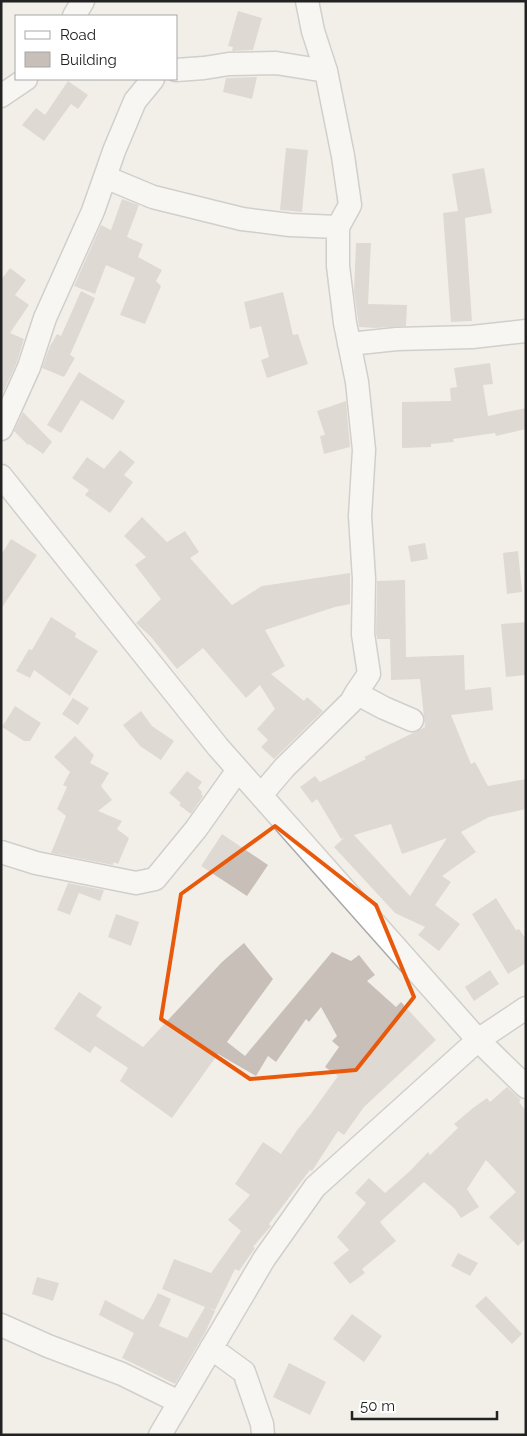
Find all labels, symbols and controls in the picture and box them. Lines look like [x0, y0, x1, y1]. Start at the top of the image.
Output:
legend [15, 15, 178, 80]
text: Road [60, 26, 96, 44]
text: Building [60, 51, 117, 69]
scale bar [352, 1388, 497, 1420]
text: 50 m [360, 1397, 395, 1415]

